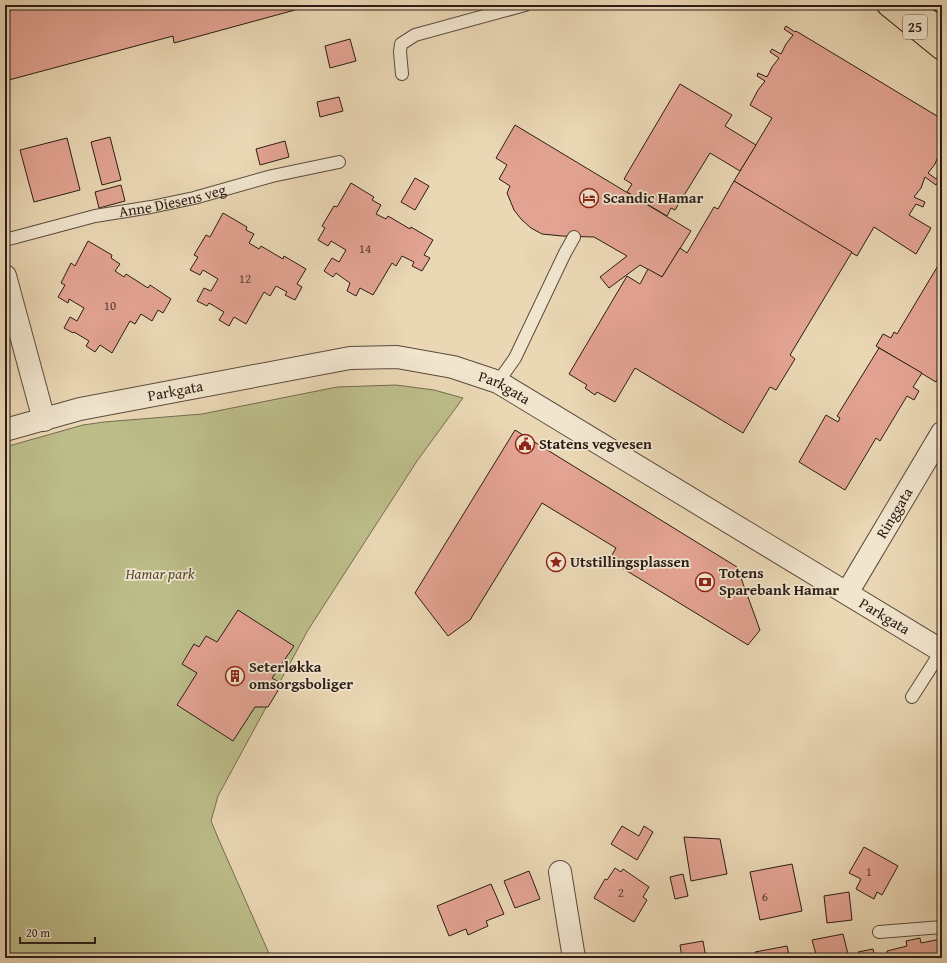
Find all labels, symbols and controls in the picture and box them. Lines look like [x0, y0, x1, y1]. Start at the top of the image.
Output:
road number: 25 [903, 15, 927, 39]
street label: Anne Diesens veg [117, 178, 229, 222]
hotel icon: Scandic Hamar [578, 187, 600, 209]
place label: Scandic Hamar [603, 187, 703, 208]
house number: 14 [359, 239, 371, 258]
house number: 12 [239, 269, 251, 288]
house number: 10 [104, 296, 116, 315]
street label: Parkgata [476, 365, 534, 409]
street label: Parkgata [146, 375, 205, 406]
public building icon: Statens vegvesen [514, 433, 536, 455]
place label: Statens vegvesen [539, 433, 652, 454]
street label: Ringgata [871, 483, 917, 542]
place icon: Utstillingsplassen [545, 551, 567, 573]
place label: Utstillingsplassen [570, 551, 690, 572]
place label: Totens Sparebank Hamar [719, 562, 839, 600]
park label: Hamar park [124, 563, 195, 584]
bank icon: Totens Sparebank Hamar [694, 571, 716, 593]
street label: Parkgata [855, 592, 914, 639]
place label: Seterløkka omsorgsboliger [249, 656, 353, 694]
building icon: Seterløkka omsorgsboliger [224, 665, 246, 687]
house number: 1 [866, 862, 872, 881]
house number: 2 [618, 883, 624, 902]
house number: 6 [762, 887, 768, 906]
scale bar [20, 919, 95, 945]
text: 20 m [26, 924, 50, 941]

